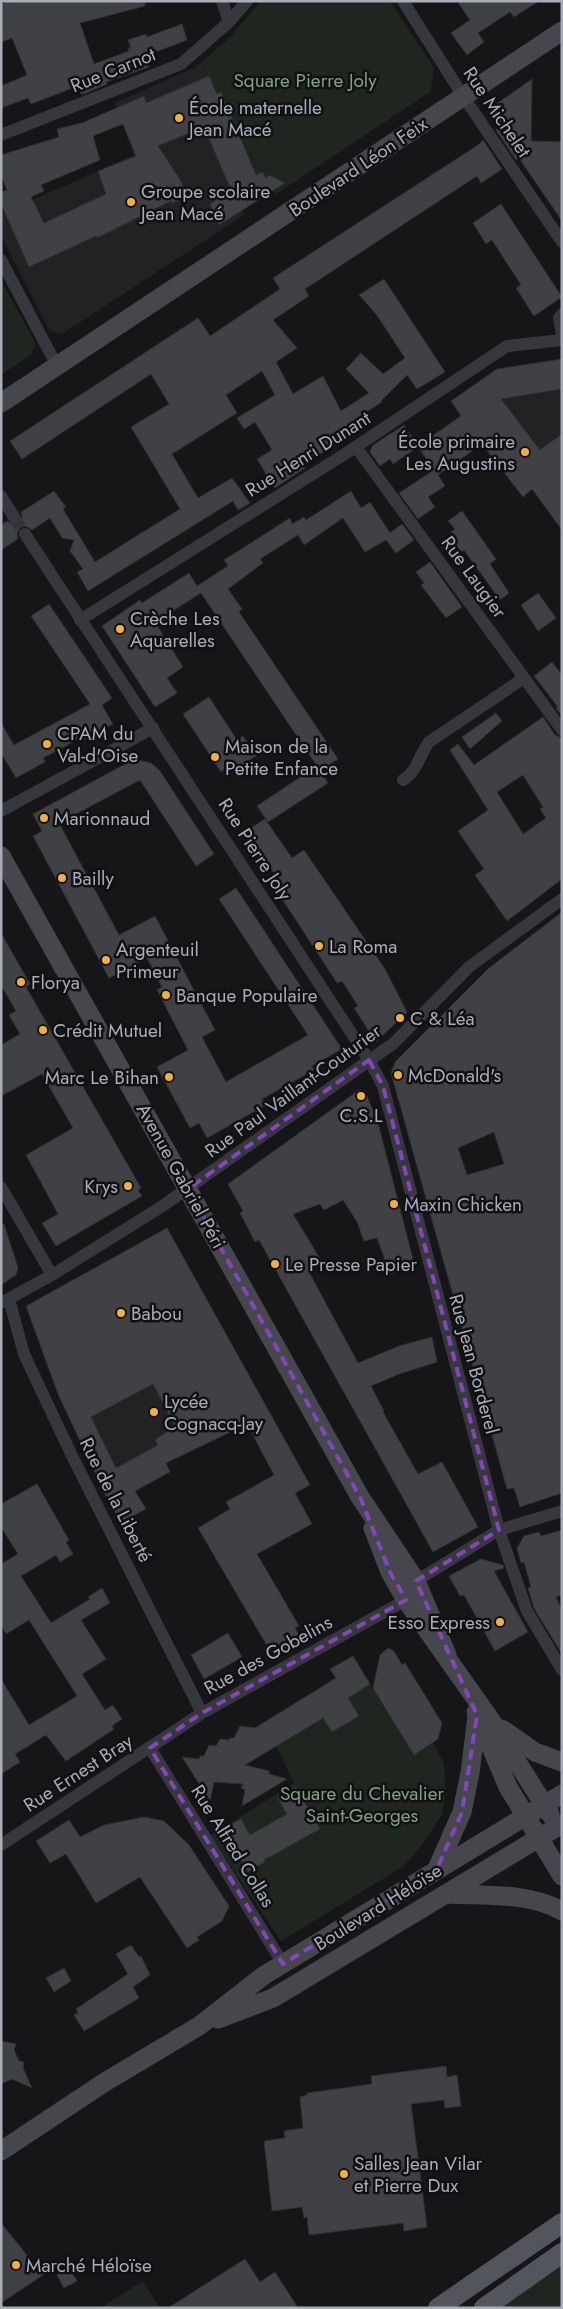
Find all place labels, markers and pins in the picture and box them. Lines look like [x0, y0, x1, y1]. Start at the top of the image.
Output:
place label: École maternelle Jean Macé [186, 94, 322, 143]
marker: École maternelle Jean Macé [173, 112, 185, 124]
place label: Groupe scolaire Jean Macé [138, 178, 270, 227]
marker: Groupe scolaire Jean Macé [125, 196, 137, 208]
place label: École primaire Les Augustins [398, 428, 515, 477]
marker: École primaire Les Augustins [519, 446, 531, 458]
place label: Crèche Les Aquarelles [130, 605, 220, 654]
marker: Crèche Les Aquarelles [114, 623, 126, 635]
place label: CPAM du Val-d'Oise [57, 720, 138, 769]
place label: Maison de la Petite Enfance [225, 733, 338, 782]
marker: CPAM du Val-d'Oise [41, 738, 53, 750]
marker: Maison de la Petite Enfance [209, 751, 221, 763]
place label: Marionnaud [54, 805, 150, 832]
marker: Marionnaud [38, 812, 50, 824]
place label: Bailly [72, 865, 114, 892]
marker: Bailly [56, 872, 68, 884]
place label: La Roma [329, 933, 397, 960]
place label: Argenteuil Primeur [116, 936, 199, 985]
marker: La Roma [313, 940, 325, 952]
marker: Argenteuil Primeur [100, 954, 112, 966]
place label: Florya [31, 969, 80, 996]
marker: Florya [15, 976, 27, 988]
place label: Banque Populaire [176, 982, 318, 1009]
marker: Banque Populaire [160, 989, 172, 1001]
place label: C & Léa [410, 1005, 475, 1032]
marker: C & Léa [394, 1012, 406, 1024]
place label: Crédit Mutuel [53, 1017, 162, 1044]
marker: Crédit Mutuel [37, 1024, 49, 1036]
place label: McDonald's [408, 1062, 502, 1089]
place label: Marc Le Bihan [45, 1064, 159, 1091]
marker: McDonald's [392, 1069, 404, 1081]
marker: Marc Le Bihan [163, 1071, 175, 1083]
marker: C.S.L [355, 1090, 367, 1102]
place label: C.S.L [339, 1102, 383, 1129]
place label: Krys [84, 1173, 118, 1200]
marker: Krys [122, 1180, 134, 1192]
place label: Maxin Chicken [404, 1191, 522, 1218]
marker: Maxin Chicken [388, 1198, 400, 1210]
place label: Le Presse Papier [285, 1251, 417, 1278]
marker: Le Presse Papier [269, 1258, 281, 1270]
place label: Babou [131, 1300, 182, 1327]
marker: Babou [115, 1307, 127, 1319]
place label: Lycée Cognacq-Jay [164, 1388, 264, 1437]
marker: Lycée Cognacq-Jay [148, 1406, 160, 1418]
place label: Esso Express [388, 1609, 490, 1636]
marker: Esso Express [494, 1616, 506, 1628]
place label: Salles Jean Vilar et Pierre Dux [354, 2150, 483, 2199]
marker: Salles Jean Vilar et Pierre Dux [338, 2168, 350, 2180]
place label: Marché Héloïse [26, 2252, 152, 2279]
marker: Marché Héloïse [10, 2259, 22, 2271]

